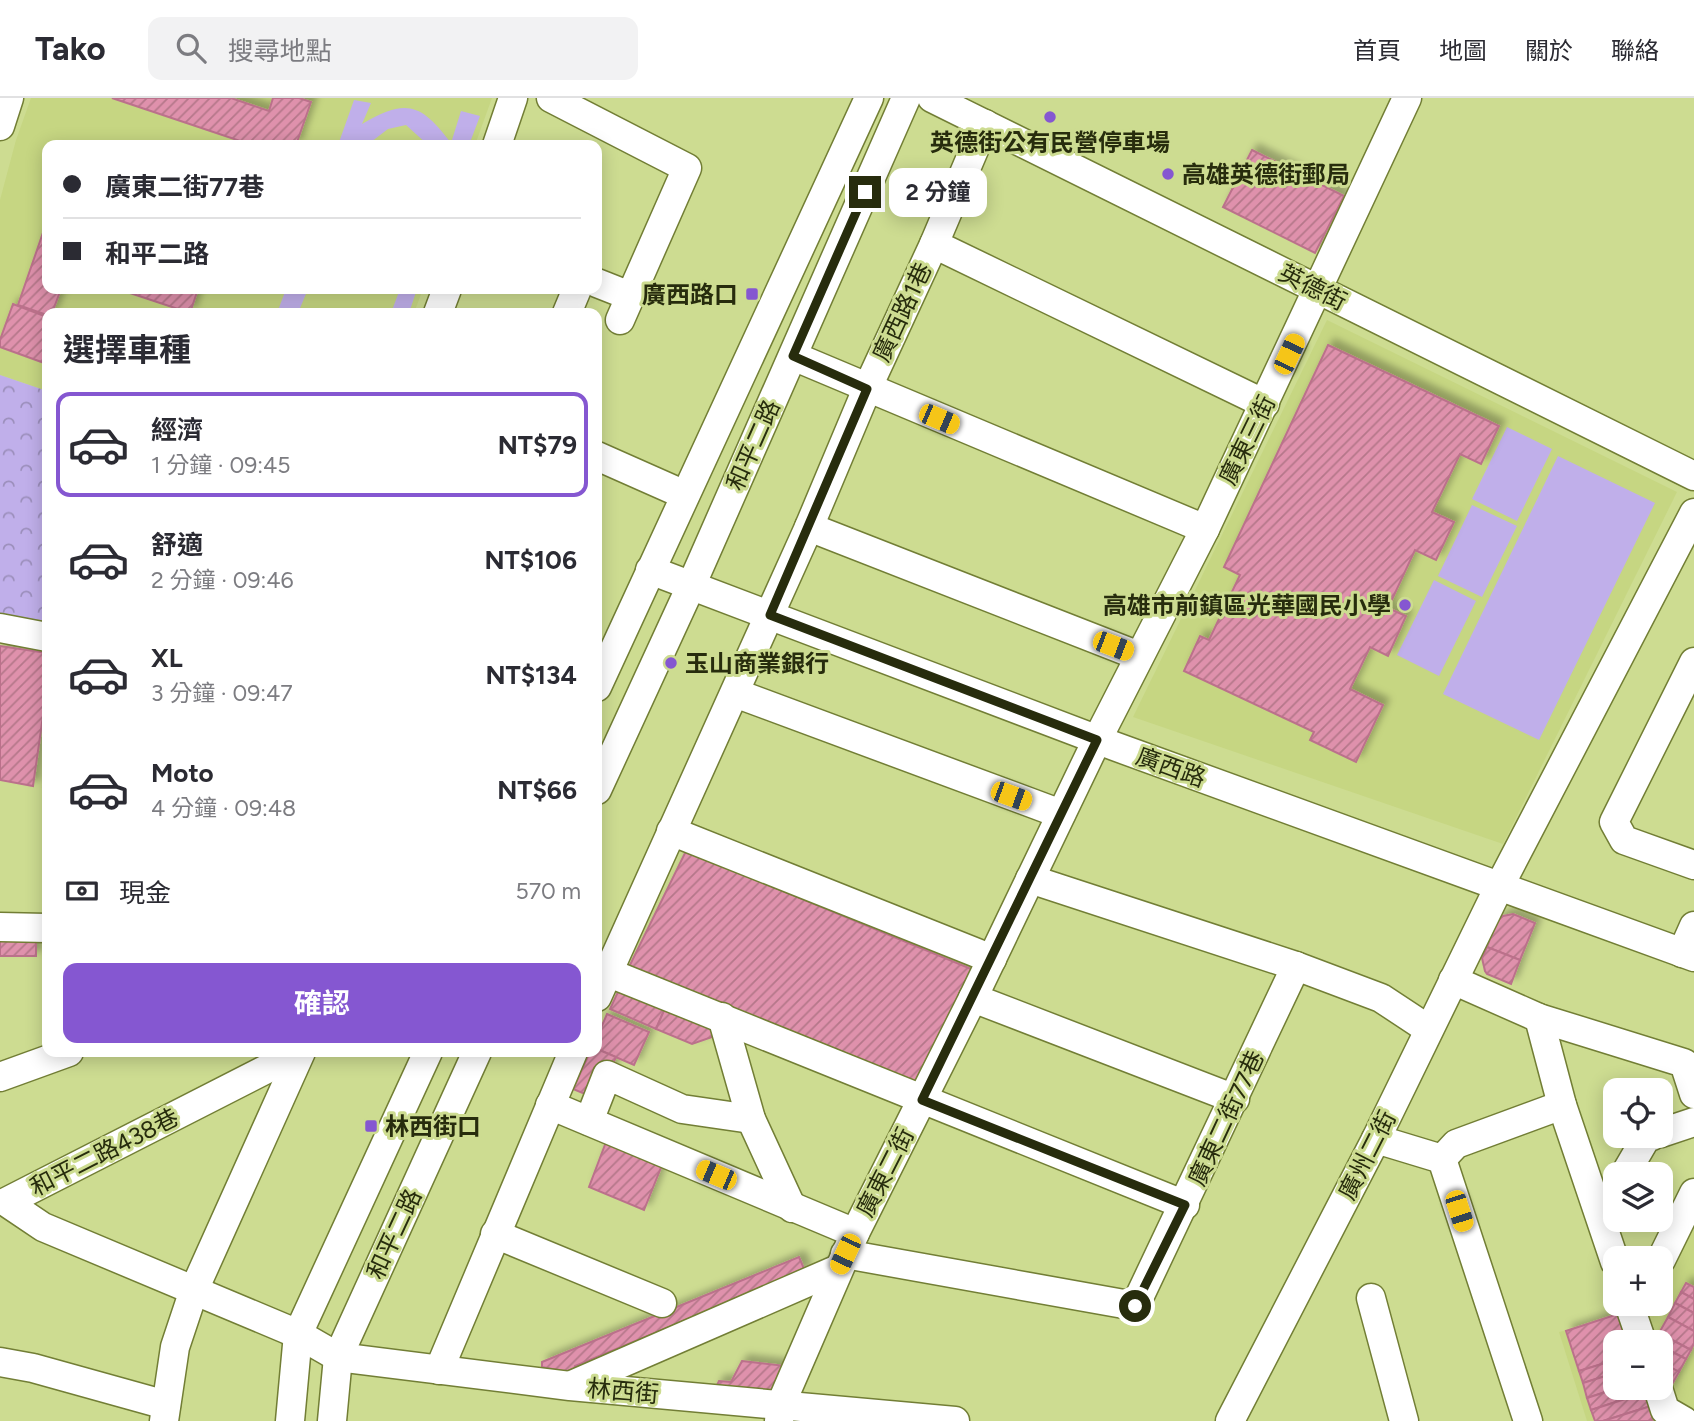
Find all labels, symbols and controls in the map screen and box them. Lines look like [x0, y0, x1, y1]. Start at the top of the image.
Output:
search box [148, 17, 638, 80]
text: Tako [35, 29, 106, 68]
icon: search [172, 29, 210, 67]
text: 搜尋地點 [228, 35, 332, 67]
text: 首頁 [1353, 36, 1401, 65]
text: 地圖 [1439, 36, 1487, 65]
text: 關於 [1525, 36, 1573, 65]
text: 聯絡 [1611, 36, 1659, 65]
marker: 英德街公有民營停車場 [1042, 109, 1058, 125]
place label: 英德街公有民營停車場 [930, 128, 1170, 157]
place label: 高雄英德街郵局 [1182, 160, 1350, 189]
marker: 高雄英德街郵局 [1160, 166, 1176, 182]
callout: 2 分鐘 [890, 168, 987, 217]
text: 廣東二街77巷 [105, 171, 264, 203]
route end [849, 176, 881, 208]
text: 2 分鐘 [906, 178, 970, 206]
text: 和平二路 [105, 238, 209, 270]
street label: 廣西路1巷 [866, 258, 938, 366]
street label: 英德街 [1274, 258, 1352, 316]
place label: 廣西路口 [642, 280, 738, 309]
marker: 廣西路口 [744, 286, 760, 302]
text: 選擇車種 [63, 331, 191, 369]
car [1271, 331, 1308, 377]
street label: 廣東三街 [1213, 391, 1281, 489]
street label: 和平二路 [720, 395, 786, 495]
car [916, 401, 963, 437]
icon: car [67, 413, 130, 476]
text: 經濟 [151, 414, 203, 446]
text: NT$79 [498, 429, 577, 461]
text: 1 分鐘 · 09:45 [151, 451, 290, 479]
icon: car [67, 528, 130, 591]
text: 舒適 [151, 529, 203, 561]
text: NT$106 [484, 544, 577, 576]
text: 2 分鐘 · 09:46 [151, 566, 294, 594]
place label: 高雄市前鎮區光華國民小學 [1103, 591, 1391, 620]
marker: 高雄市前鎮區光華國民小學 [1397, 597, 1413, 613]
car [1090, 629, 1137, 663]
text: XL [151, 642, 183, 674]
icon: car [67, 643, 130, 706]
place label: 玉山商業銀行 [685, 649, 829, 678]
marker: 玉山商業銀行 [663, 655, 679, 671]
text: NT$134 [485, 659, 577, 691]
text: 3 分鐘 · 09:47 [151, 679, 293, 707]
street label: 廣西路 [1132, 741, 1210, 793]
text: Moto [151, 757, 214, 789]
icon: car [67, 758, 130, 821]
text: NT$66 [497, 774, 577, 806]
car [988, 779, 1035, 813]
text: 4 分鐘 · 09:48 [151, 794, 296, 822]
icon: cash [63, 872, 101, 910]
text: 現金 [119, 877, 171, 909]
text: 570 m [515, 877, 581, 905]
button: 確認 [63, 963, 581, 1043]
street label: 廣東二街77巷 [1182, 1046, 1270, 1190]
map controls [1603, 1078, 1673, 1400]
button: locate [1603, 1078, 1673, 1148]
street label: 和平二路438巷 [25, 1102, 183, 1202]
street label: 廣州二街 [1332, 1106, 1402, 1204]
place label: 林西街口 [385, 1112, 481, 1141]
marker: 林西街口 [363, 1118, 379, 1134]
street label: 廣東二街 [850, 1123, 920, 1221]
car [693, 1157, 740, 1193]
button: layers [1603, 1162, 1673, 1232]
street label: 和平二路 [361, 1184, 427, 1284]
car [1443, 1188, 1476, 1234]
car [827, 1231, 864, 1277]
button: + [1603, 1246, 1673, 1316]
route start [1119, 1290, 1151, 1322]
button: − [1603, 1330, 1673, 1400]
street label: 林西街 [586, 1373, 660, 1409]

